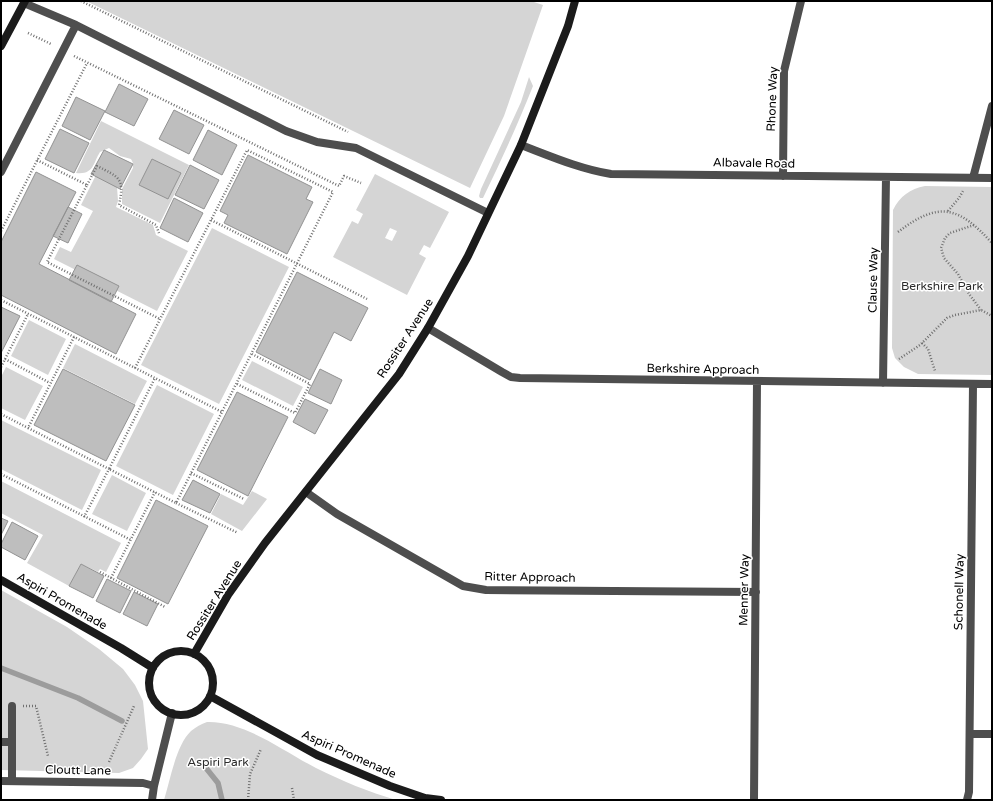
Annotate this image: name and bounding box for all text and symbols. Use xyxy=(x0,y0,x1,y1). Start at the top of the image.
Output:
street label: Rhone Way xyxy=(764,66,780,132)
street label: Albavale Road xyxy=(713,155,795,171)
street label: Clause Way xyxy=(865,246,881,313)
park label: Berkshire Park xyxy=(901,279,984,293)
street label: Rossiter Avenue xyxy=(374,295,436,381)
street label: Berkshire Approach xyxy=(647,361,759,377)
street label: Menner Way xyxy=(736,553,752,626)
street label: Schonell Way xyxy=(951,553,967,630)
street label: Rossiter Avenue xyxy=(184,557,245,643)
street label: Aspiri Promenade xyxy=(14,569,110,633)
street label: Ritter Approach xyxy=(484,569,576,585)
street label: Aspiri Promenade xyxy=(300,727,399,781)
park label: Aspiri Park xyxy=(187,755,249,769)
street label: Cloutt Lane xyxy=(45,762,111,778)

